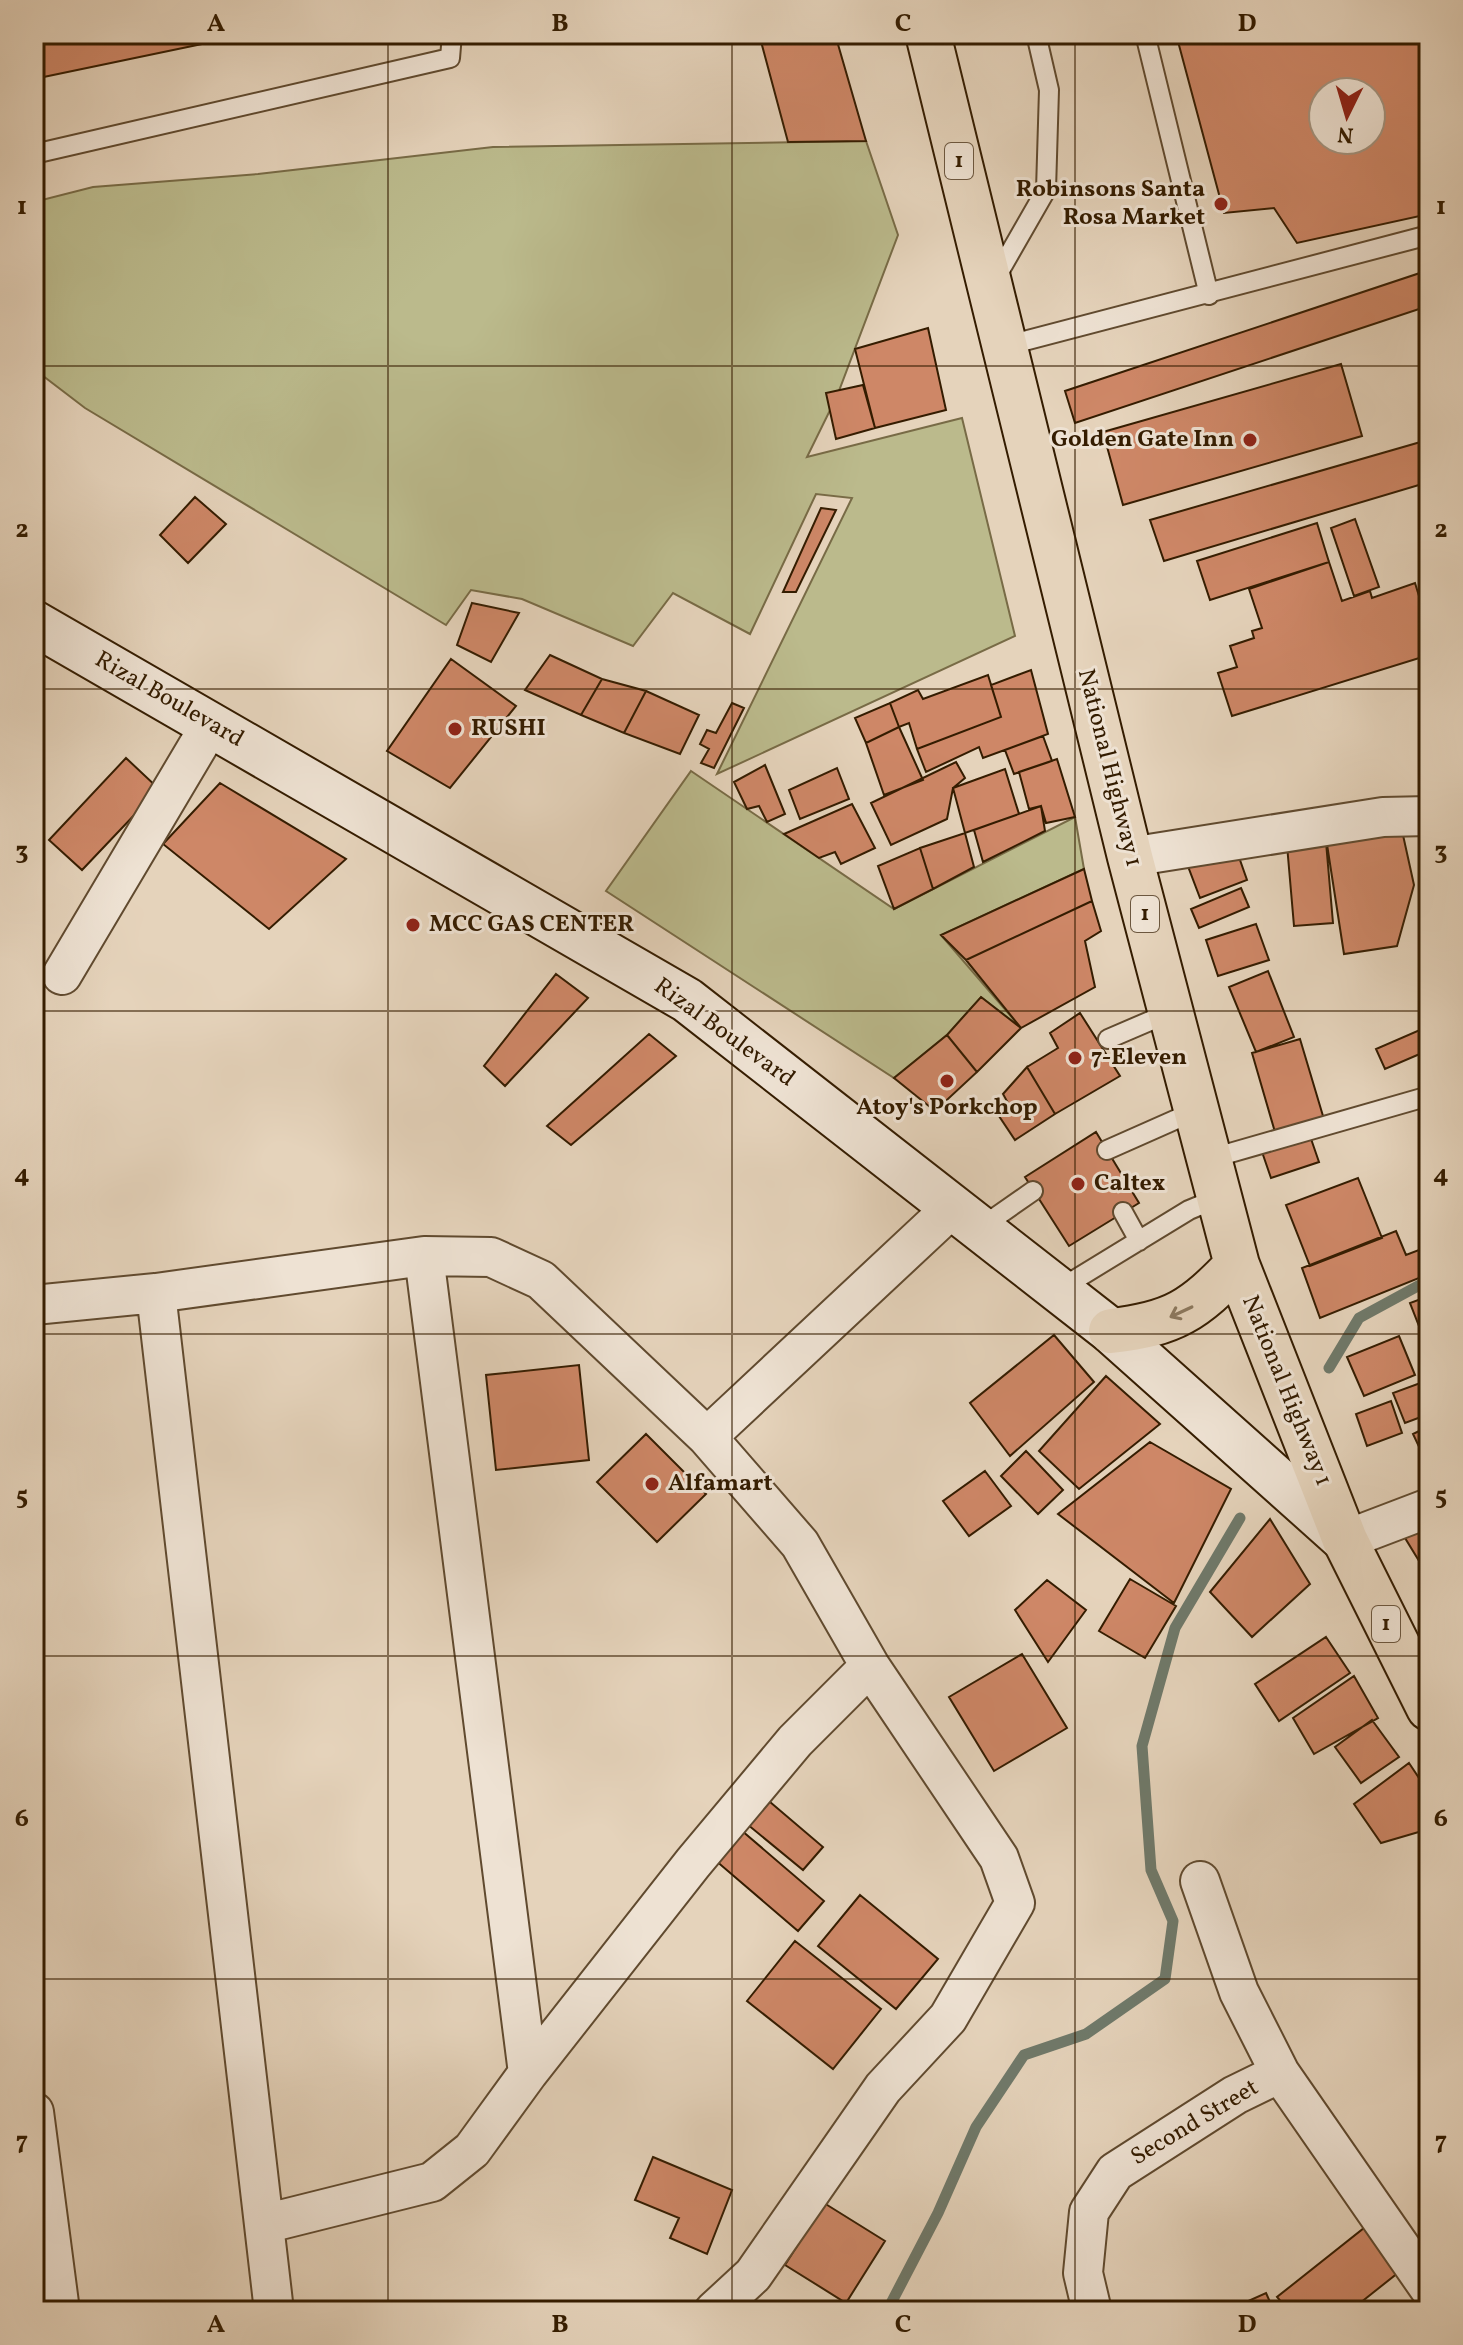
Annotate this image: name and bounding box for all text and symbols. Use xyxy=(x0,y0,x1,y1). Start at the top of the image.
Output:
text: A xyxy=(207,6,226,42)
text: B xyxy=(551,6,569,42)
text: C xyxy=(895,6,911,42)
text: D xyxy=(1237,6,1257,42)
north arrow xyxy=(1307,76,1387,156)
text: N xyxy=(1336,117,1355,150)
road number: 1 xyxy=(945,143,973,179)
place label: Robinsons Santa Rosa Market xyxy=(1016,173,1205,235)
text: 1 xyxy=(17,189,27,225)
text: 1 xyxy=(1436,189,1446,225)
marker: Robinsons Santa Rosa Market xyxy=(1212,195,1230,213)
place label: Golden Gate Inn xyxy=(1051,423,1234,457)
marker: Golden Gate Inn xyxy=(1241,431,1259,449)
text: 2 xyxy=(15,512,29,548)
text: 2 xyxy=(1434,512,1448,548)
street label: Rizal Boulevard xyxy=(88,643,250,757)
street label: National Highway 1 xyxy=(1068,665,1150,871)
place label: RUSHI xyxy=(471,712,546,746)
marker: RUSHI xyxy=(446,720,464,738)
text: 3 xyxy=(15,834,29,870)
text: 3 xyxy=(1434,834,1448,870)
road number: 1 xyxy=(1131,896,1159,932)
place label: MCC GAS CENTER xyxy=(429,908,634,942)
marker: MCC GAS CENTER xyxy=(404,916,422,934)
street label: Rizal Boulevard xyxy=(646,970,802,1096)
place label: 7-Eleven xyxy=(1091,1041,1187,1075)
marker: 7-Eleven xyxy=(1066,1049,1084,1067)
marker: Atoy's Porkchop xyxy=(938,1072,956,1090)
place label: Atoy's Porkchop xyxy=(856,1091,1038,1125)
text: 4 xyxy=(14,1157,30,1193)
text: 4 xyxy=(1433,1157,1449,1193)
place label: Caltex xyxy=(1094,1167,1165,1201)
marker: Caltex xyxy=(1069,1175,1087,1193)
street label: National Highway 1 xyxy=(1232,1290,1340,1492)
one-way arrow xyxy=(1170,1305,1194,1320)
place label: Alfamart xyxy=(668,1467,773,1501)
marker: Alfamart xyxy=(643,1475,661,1493)
text: 5 xyxy=(16,1479,28,1515)
text: 5 xyxy=(1435,1479,1447,1515)
road number: 1 xyxy=(1372,1606,1400,1642)
text: 6 xyxy=(15,1801,29,1837)
text: 6 xyxy=(1434,1801,1448,1837)
street label: Second Street xyxy=(1125,2071,1265,2175)
text: 7 xyxy=(16,2124,28,2160)
text: 7 xyxy=(1435,2124,1447,2160)
text: A xyxy=(207,2307,226,2343)
text: B xyxy=(551,2307,569,2343)
text: C xyxy=(895,2307,911,2343)
text: D xyxy=(1237,2307,1257,2343)

